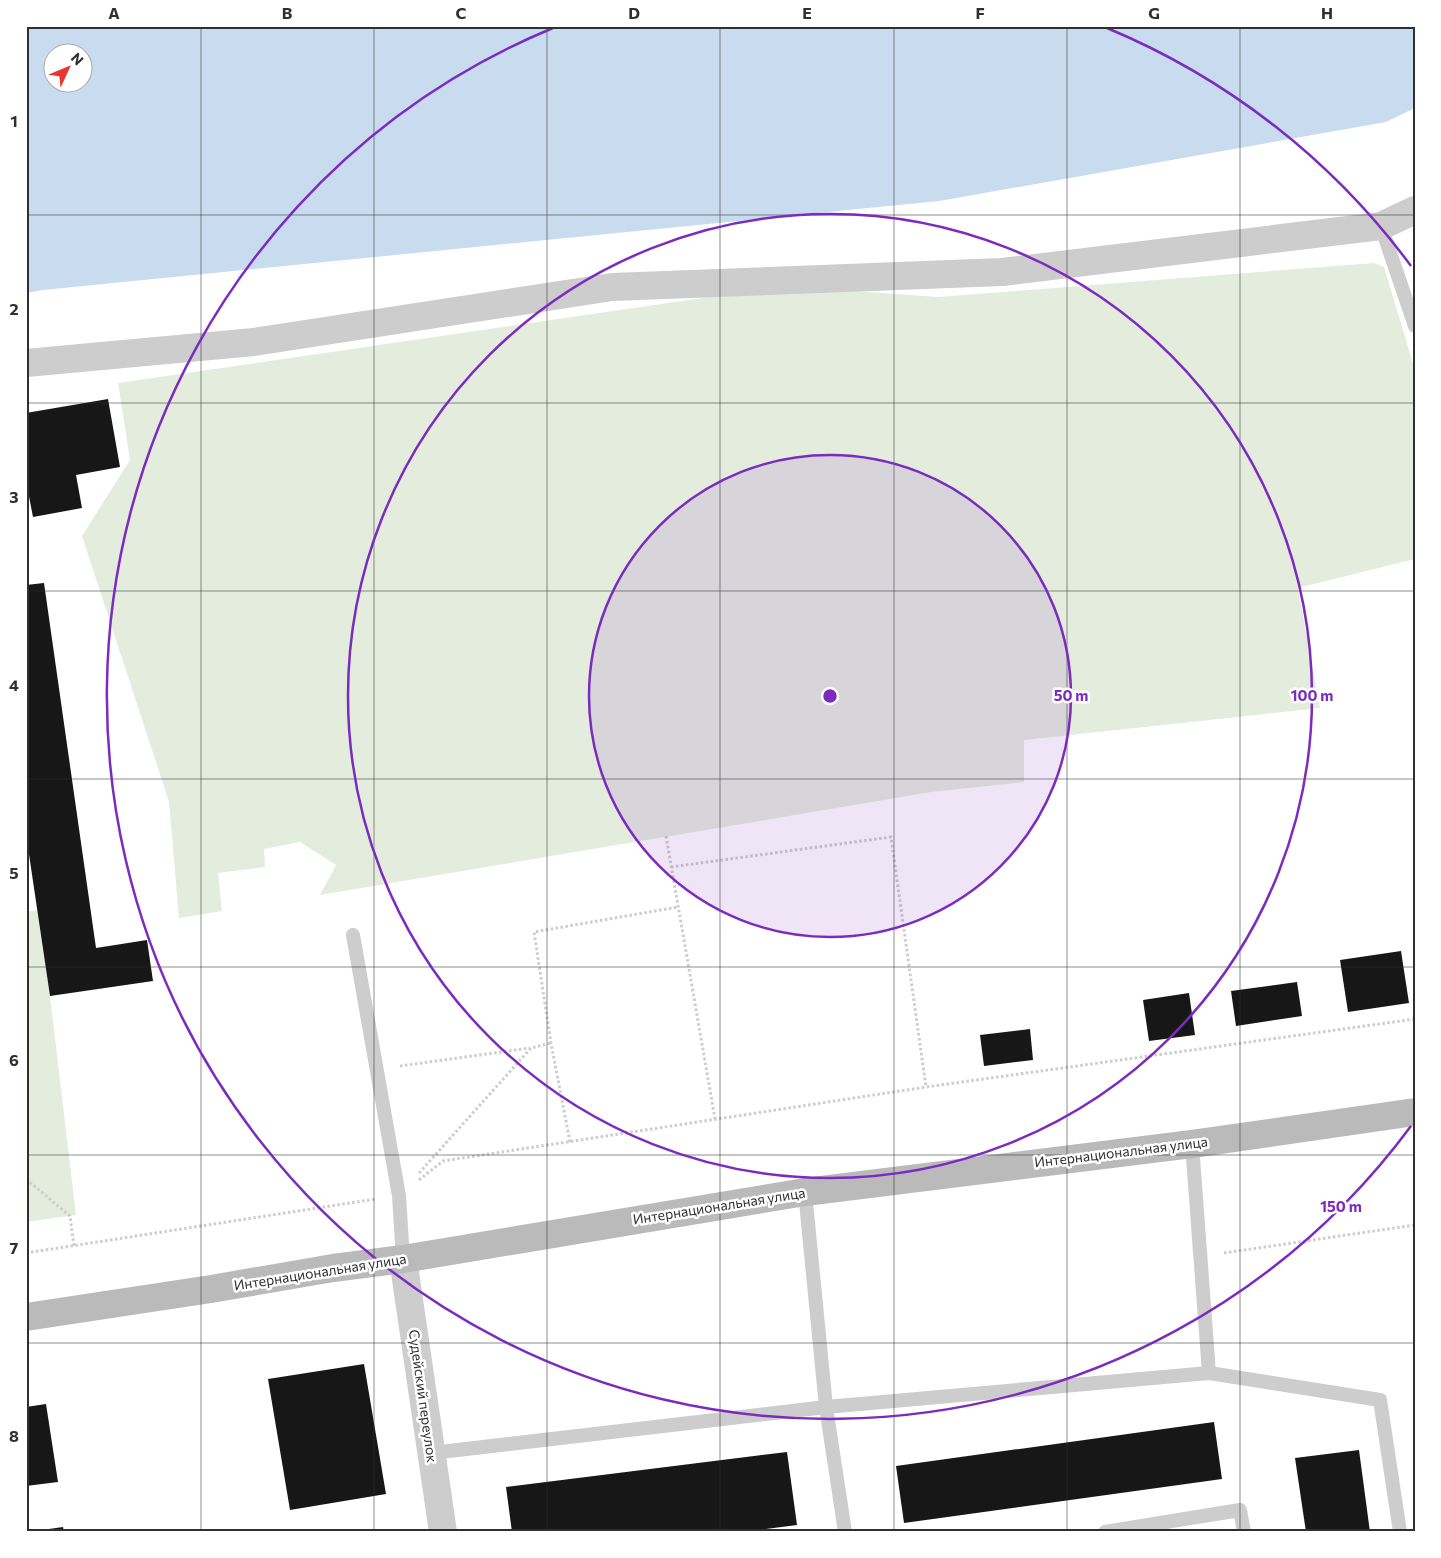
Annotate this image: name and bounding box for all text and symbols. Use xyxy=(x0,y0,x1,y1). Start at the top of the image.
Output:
text: A xyxy=(108,3,120,22)
text: B xyxy=(282,3,293,22)
text: C xyxy=(456,3,467,22)
text: D xyxy=(628,3,640,22)
text: E xyxy=(802,3,812,22)
text: F xyxy=(975,3,985,22)
text: G xyxy=(1148,3,1160,22)
text: H xyxy=(1321,3,1333,22)
north arrow xyxy=(42,42,92,92)
text: N xyxy=(68,49,87,68)
text: 1 xyxy=(10,111,18,130)
text: 2 xyxy=(9,299,19,318)
text: 3 xyxy=(9,487,19,506)
text: 4 xyxy=(9,675,19,694)
text: 50 m xyxy=(1054,686,1088,704)
text: 100 m xyxy=(1291,686,1333,704)
centre of rings xyxy=(821,687,839,705)
text: 5 xyxy=(9,863,19,882)
text: 6 xyxy=(9,1050,19,1069)
street label: Интернациональная улица xyxy=(1033,1132,1209,1171)
street label: Интернациональная улица xyxy=(631,1183,806,1228)
text: 150 m xyxy=(1320,1197,1362,1215)
text: 7 xyxy=(10,1238,19,1257)
street label: Интернациональная улица xyxy=(232,1249,407,1294)
street label: Судейский переулок xyxy=(406,1328,441,1464)
text: 8 xyxy=(9,1426,19,1445)

